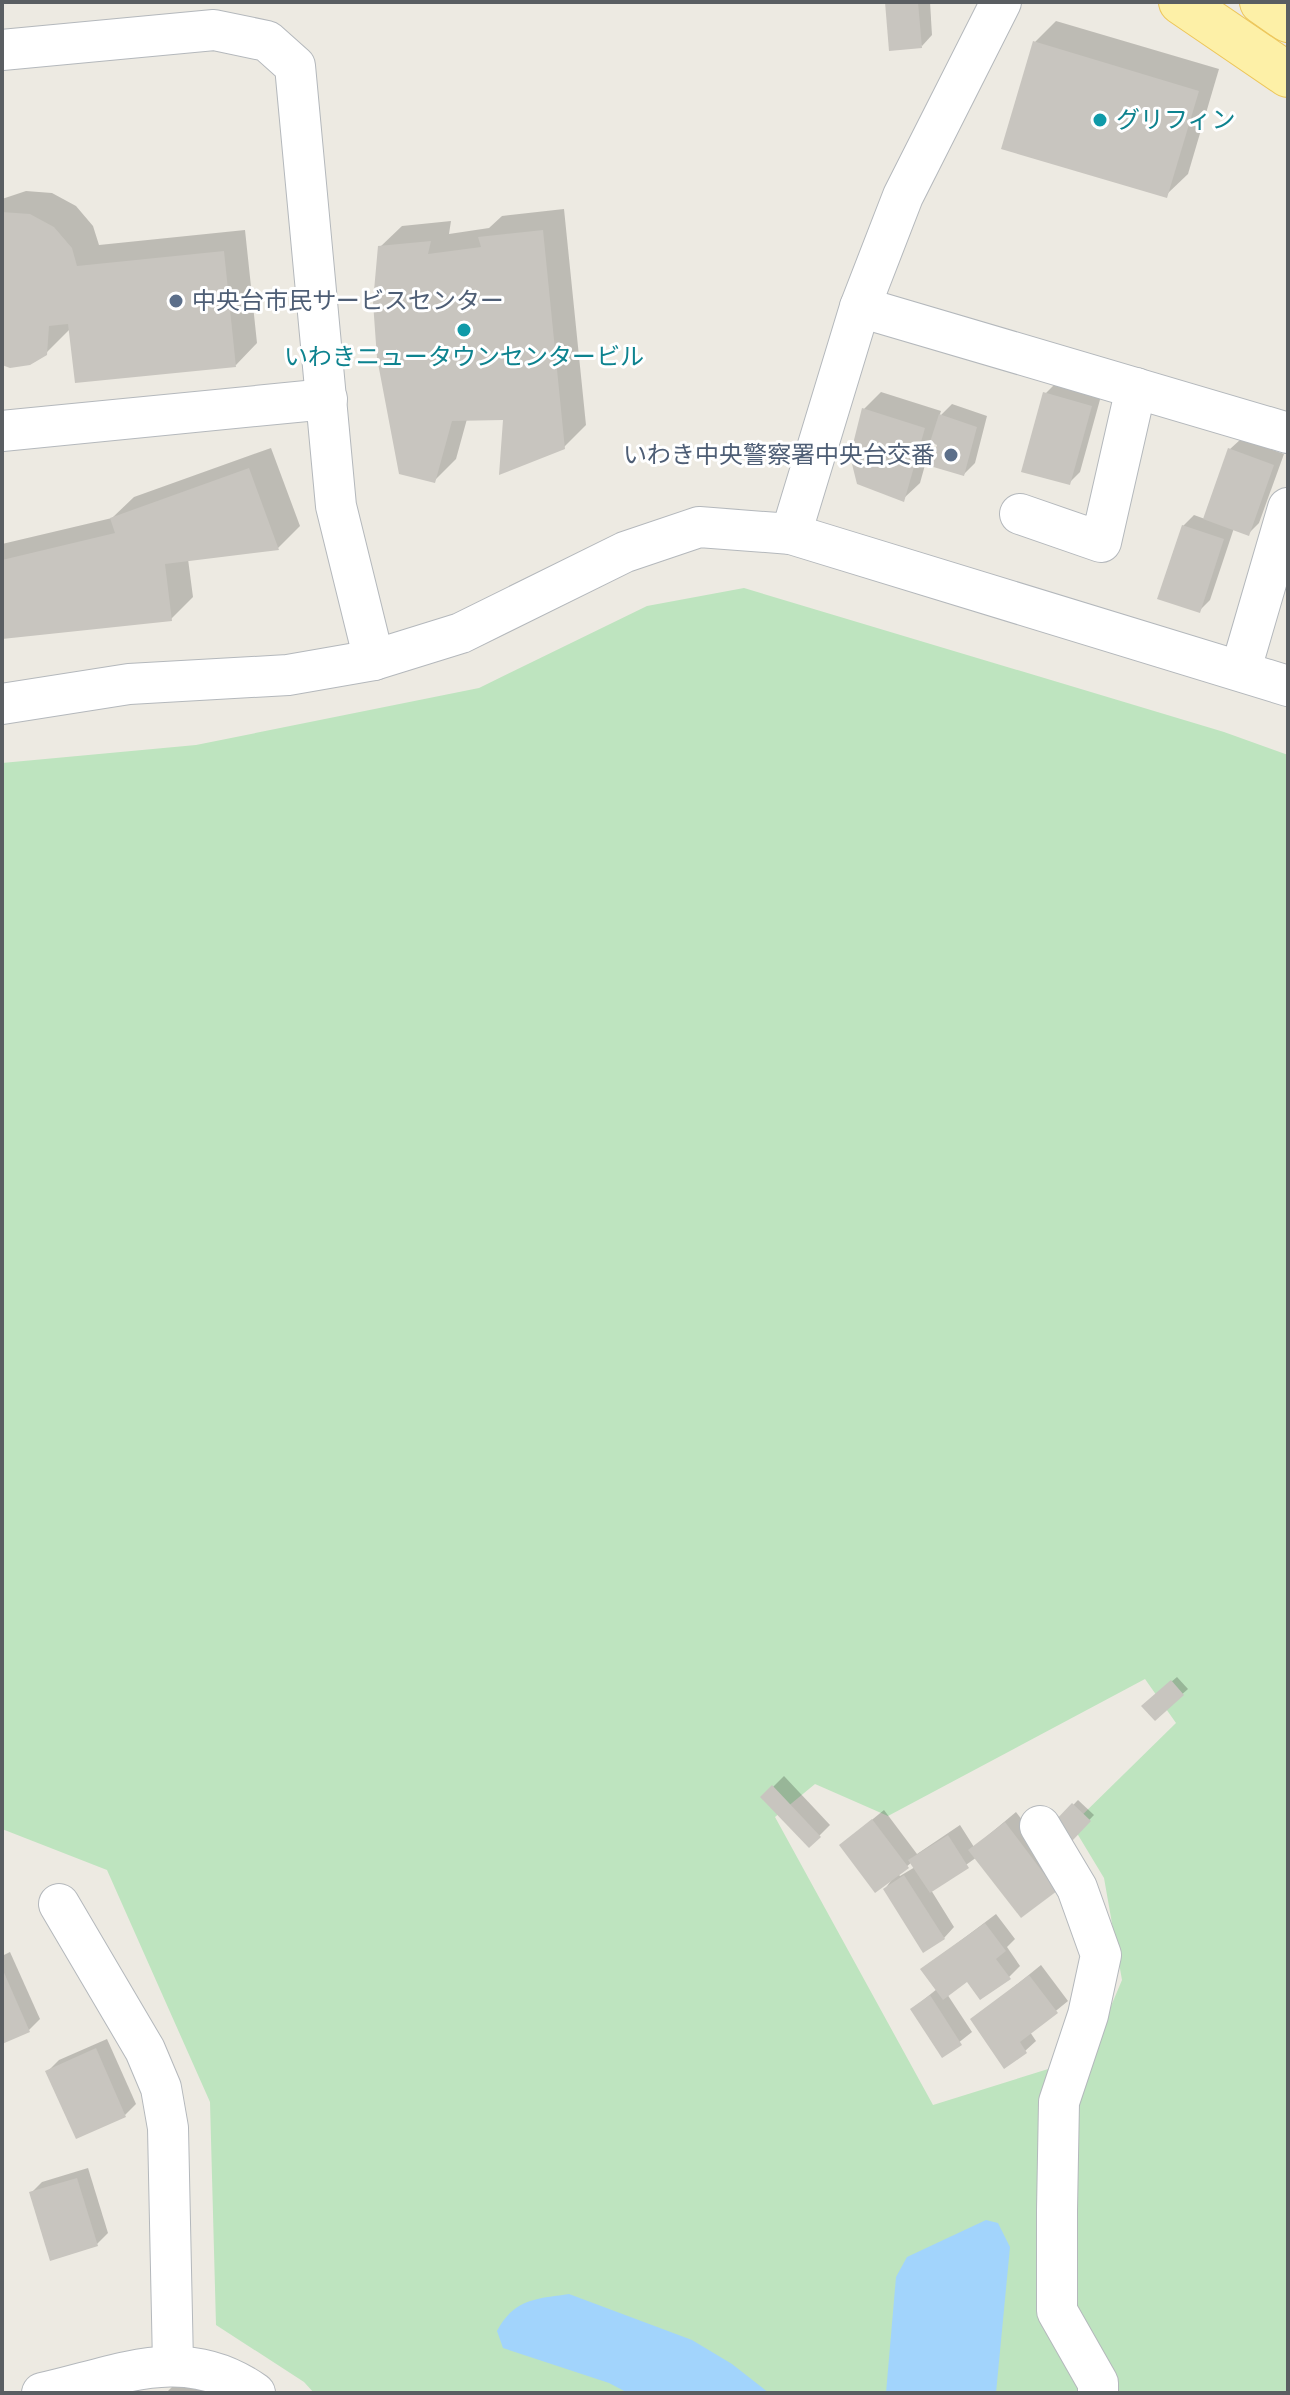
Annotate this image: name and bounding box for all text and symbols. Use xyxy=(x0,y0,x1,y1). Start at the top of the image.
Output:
place label: グリフィン xyxy=(1116,105,1236,134)
marker: グリフィン xyxy=(1091,111,1109,129)
place label: 中央台市民サービスセンター xyxy=(192,286,504,315)
marker: 中央台市民サービスセンター xyxy=(167,292,185,310)
marker: いわきニュータウンセンタービル xyxy=(455,321,473,339)
place label: いわきニュータウンセンタービル xyxy=(284,342,644,371)
place label: いわき中央警察署中央台交番 xyxy=(623,440,935,469)
marker: いわき中央警察署中央台交番 xyxy=(942,446,960,464)

